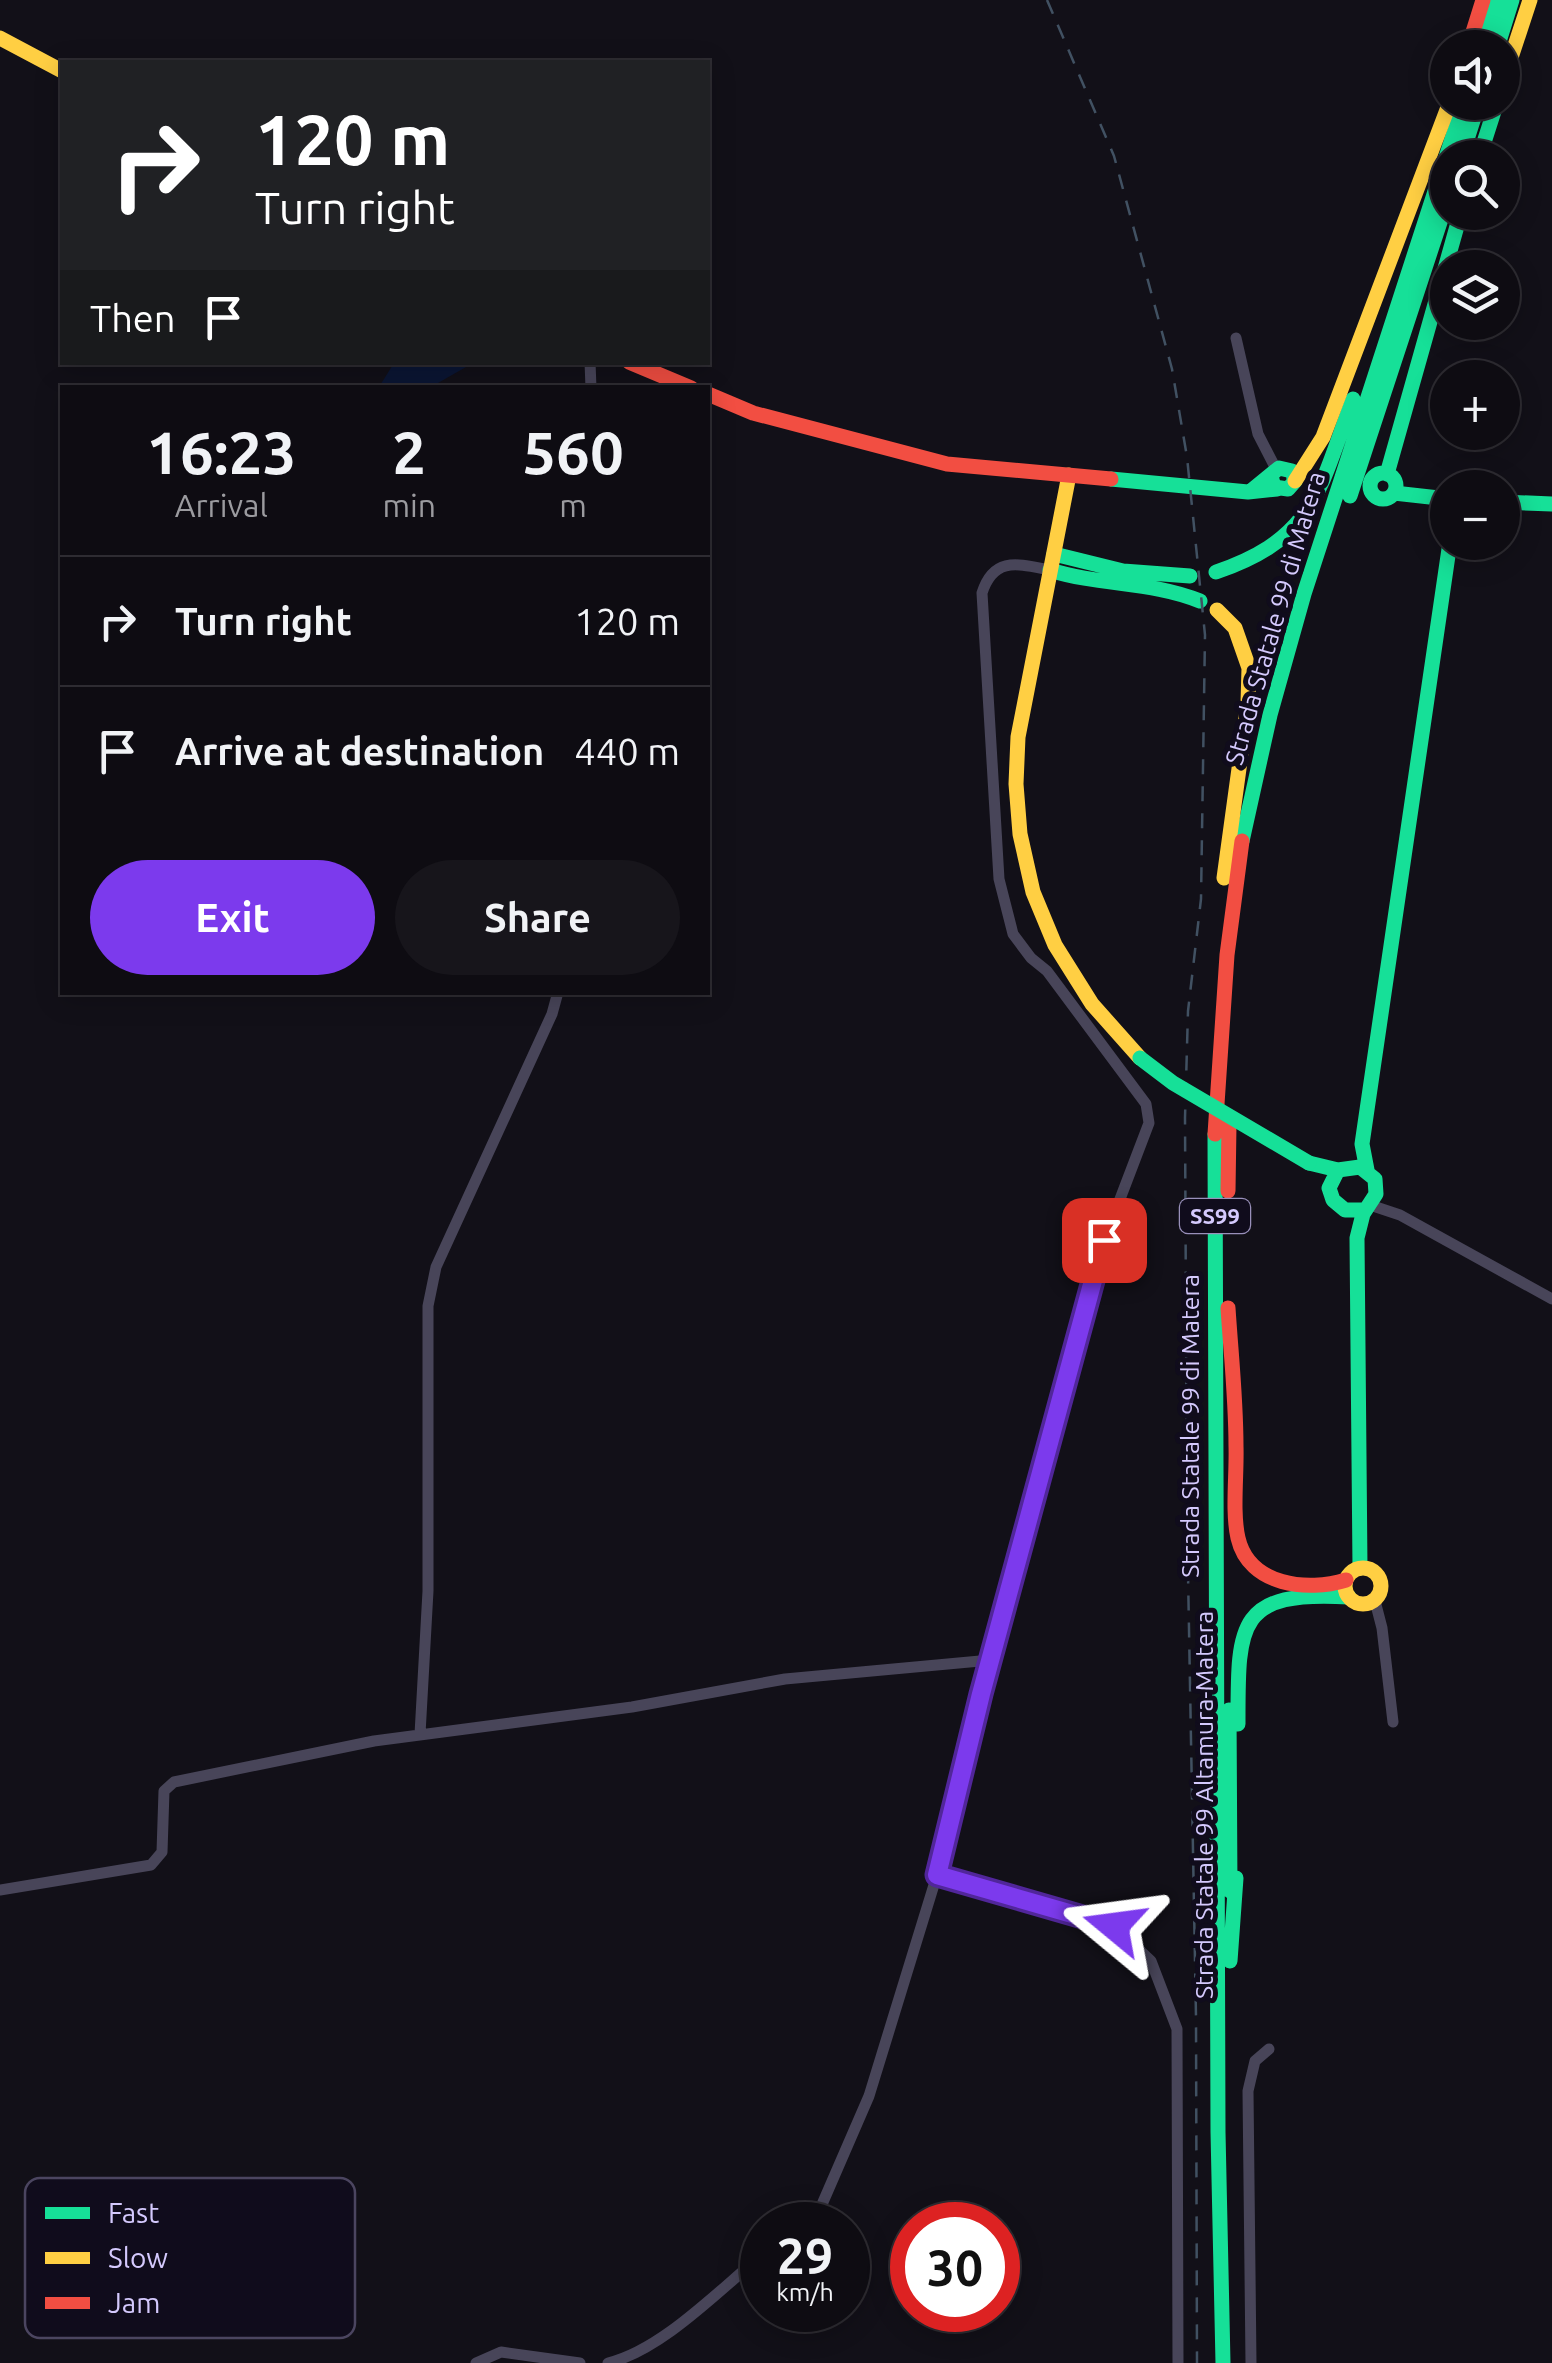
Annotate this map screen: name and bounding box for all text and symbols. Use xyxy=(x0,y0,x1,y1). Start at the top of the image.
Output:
map controls xyxy=(1430,30,1520,560)
button: sound xyxy=(1430,30,1520,120)
icon: right xyxy=(90,100,220,230)
text: 120 m xyxy=(255,100,450,178)
button: search xyxy=(1430,140,1520,230)
text: Turn right xyxy=(255,182,455,233)
button: layers xyxy=(1430,250,1520,340)
icon: arrive xyxy=(196,290,251,345)
text: Then xyxy=(90,297,176,339)
button: + xyxy=(1430,360,1520,450)
text: 16:23 xyxy=(146,418,296,485)
text: 2 xyxy=(392,418,426,485)
text: 560 xyxy=(522,418,624,485)
street label: Strada Statale 99 di Matera xyxy=(1220,468,1330,768)
button: − xyxy=(1430,470,1520,560)
text: Arrival xyxy=(175,487,268,523)
text: min xyxy=(382,487,436,523)
text: m xyxy=(559,487,587,523)
icon: right xyxy=(90,594,145,649)
text: Turn right xyxy=(175,600,352,642)
text: 120 m xyxy=(574,600,680,642)
icon: arrive xyxy=(90,724,145,779)
text: Arrive at destination xyxy=(175,730,544,772)
text: 440 m xyxy=(574,730,680,772)
button: Exit xyxy=(90,860,375,975)
button: Share xyxy=(395,860,680,975)
pin xyxy=(1062,1198,1147,1283)
road number: SS99 xyxy=(1180,1199,1250,1233)
icon: arrive xyxy=(1077,1213,1132,1268)
street label: Strada Statale 99 di Matera xyxy=(1176,1274,1204,1578)
street label: Strada Statale 99 Altamura-Matera xyxy=(1190,1611,1218,1999)
position arrow xyxy=(1062,1874,1166,1978)
legend xyxy=(25,2178,355,2338)
text: Fast xyxy=(108,2197,159,2228)
speed limit sign: 30 xyxy=(890,2202,1020,2332)
text: 29 xyxy=(777,2227,833,2283)
text: Slow xyxy=(108,2242,168,2273)
text: km/h xyxy=(776,2278,834,2306)
text: Jam xyxy=(108,2287,160,2318)

